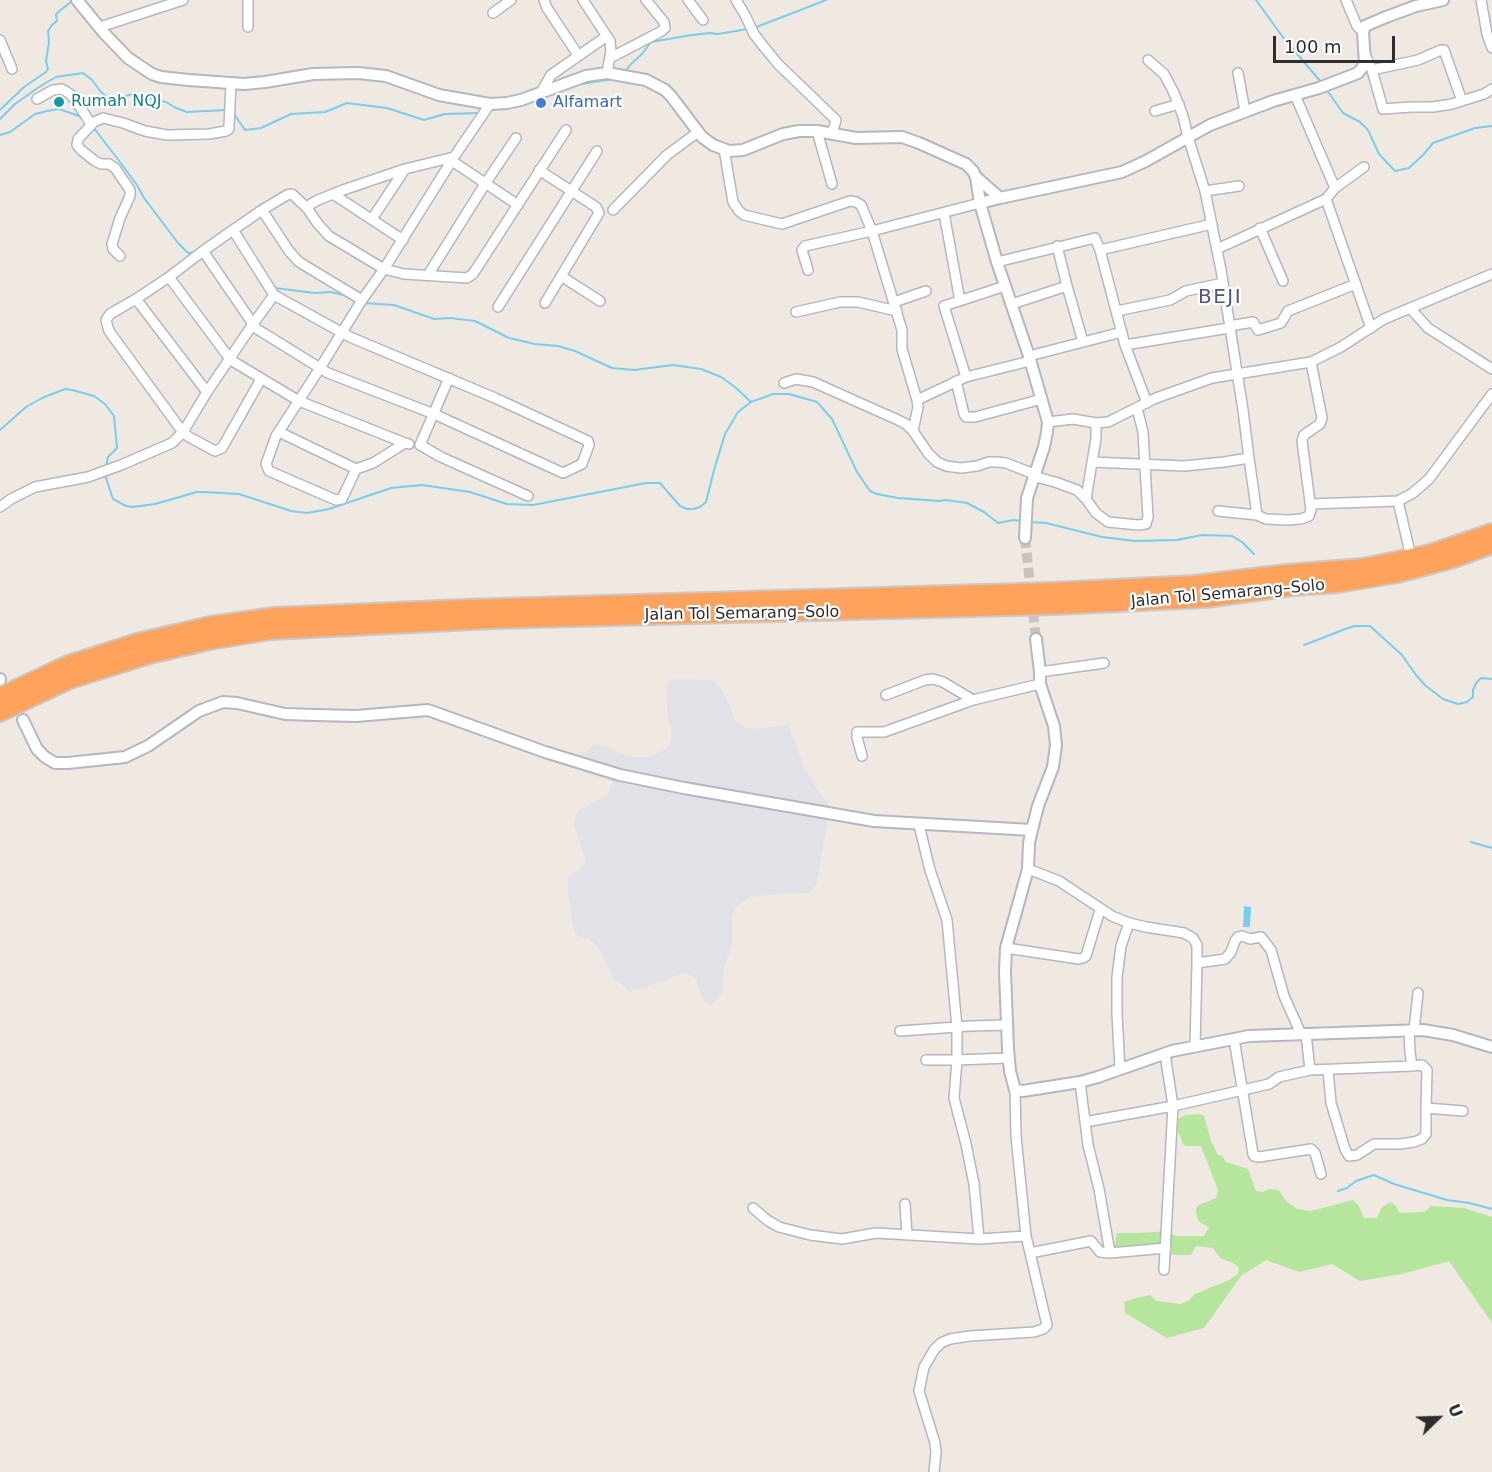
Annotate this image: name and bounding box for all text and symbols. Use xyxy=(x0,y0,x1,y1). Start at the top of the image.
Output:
scale bar xyxy=(1276,24,1398,62)
text: 100 m xyxy=(1284,36,1342,57)
place label: Rumah NQJ xyxy=(71,92,161,112)
place label: Alfamart xyxy=(553,93,622,113)
marker: Rumah NQJ xyxy=(52,95,66,109)
marker: Alfamart xyxy=(534,96,548,110)
district label: BEJI xyxy=(1198,286,1242,310)
street label: Jalan Tol Semarang–Solo xyxy=(1130,576,1326,612)
street label: Jalan Tol Semarang–Solo xyxy=(645,603,839,625)
north arrow xyxy=(1408,1388,1468,1448)
text: U xyxy=(1444,1401,1466,1420)

